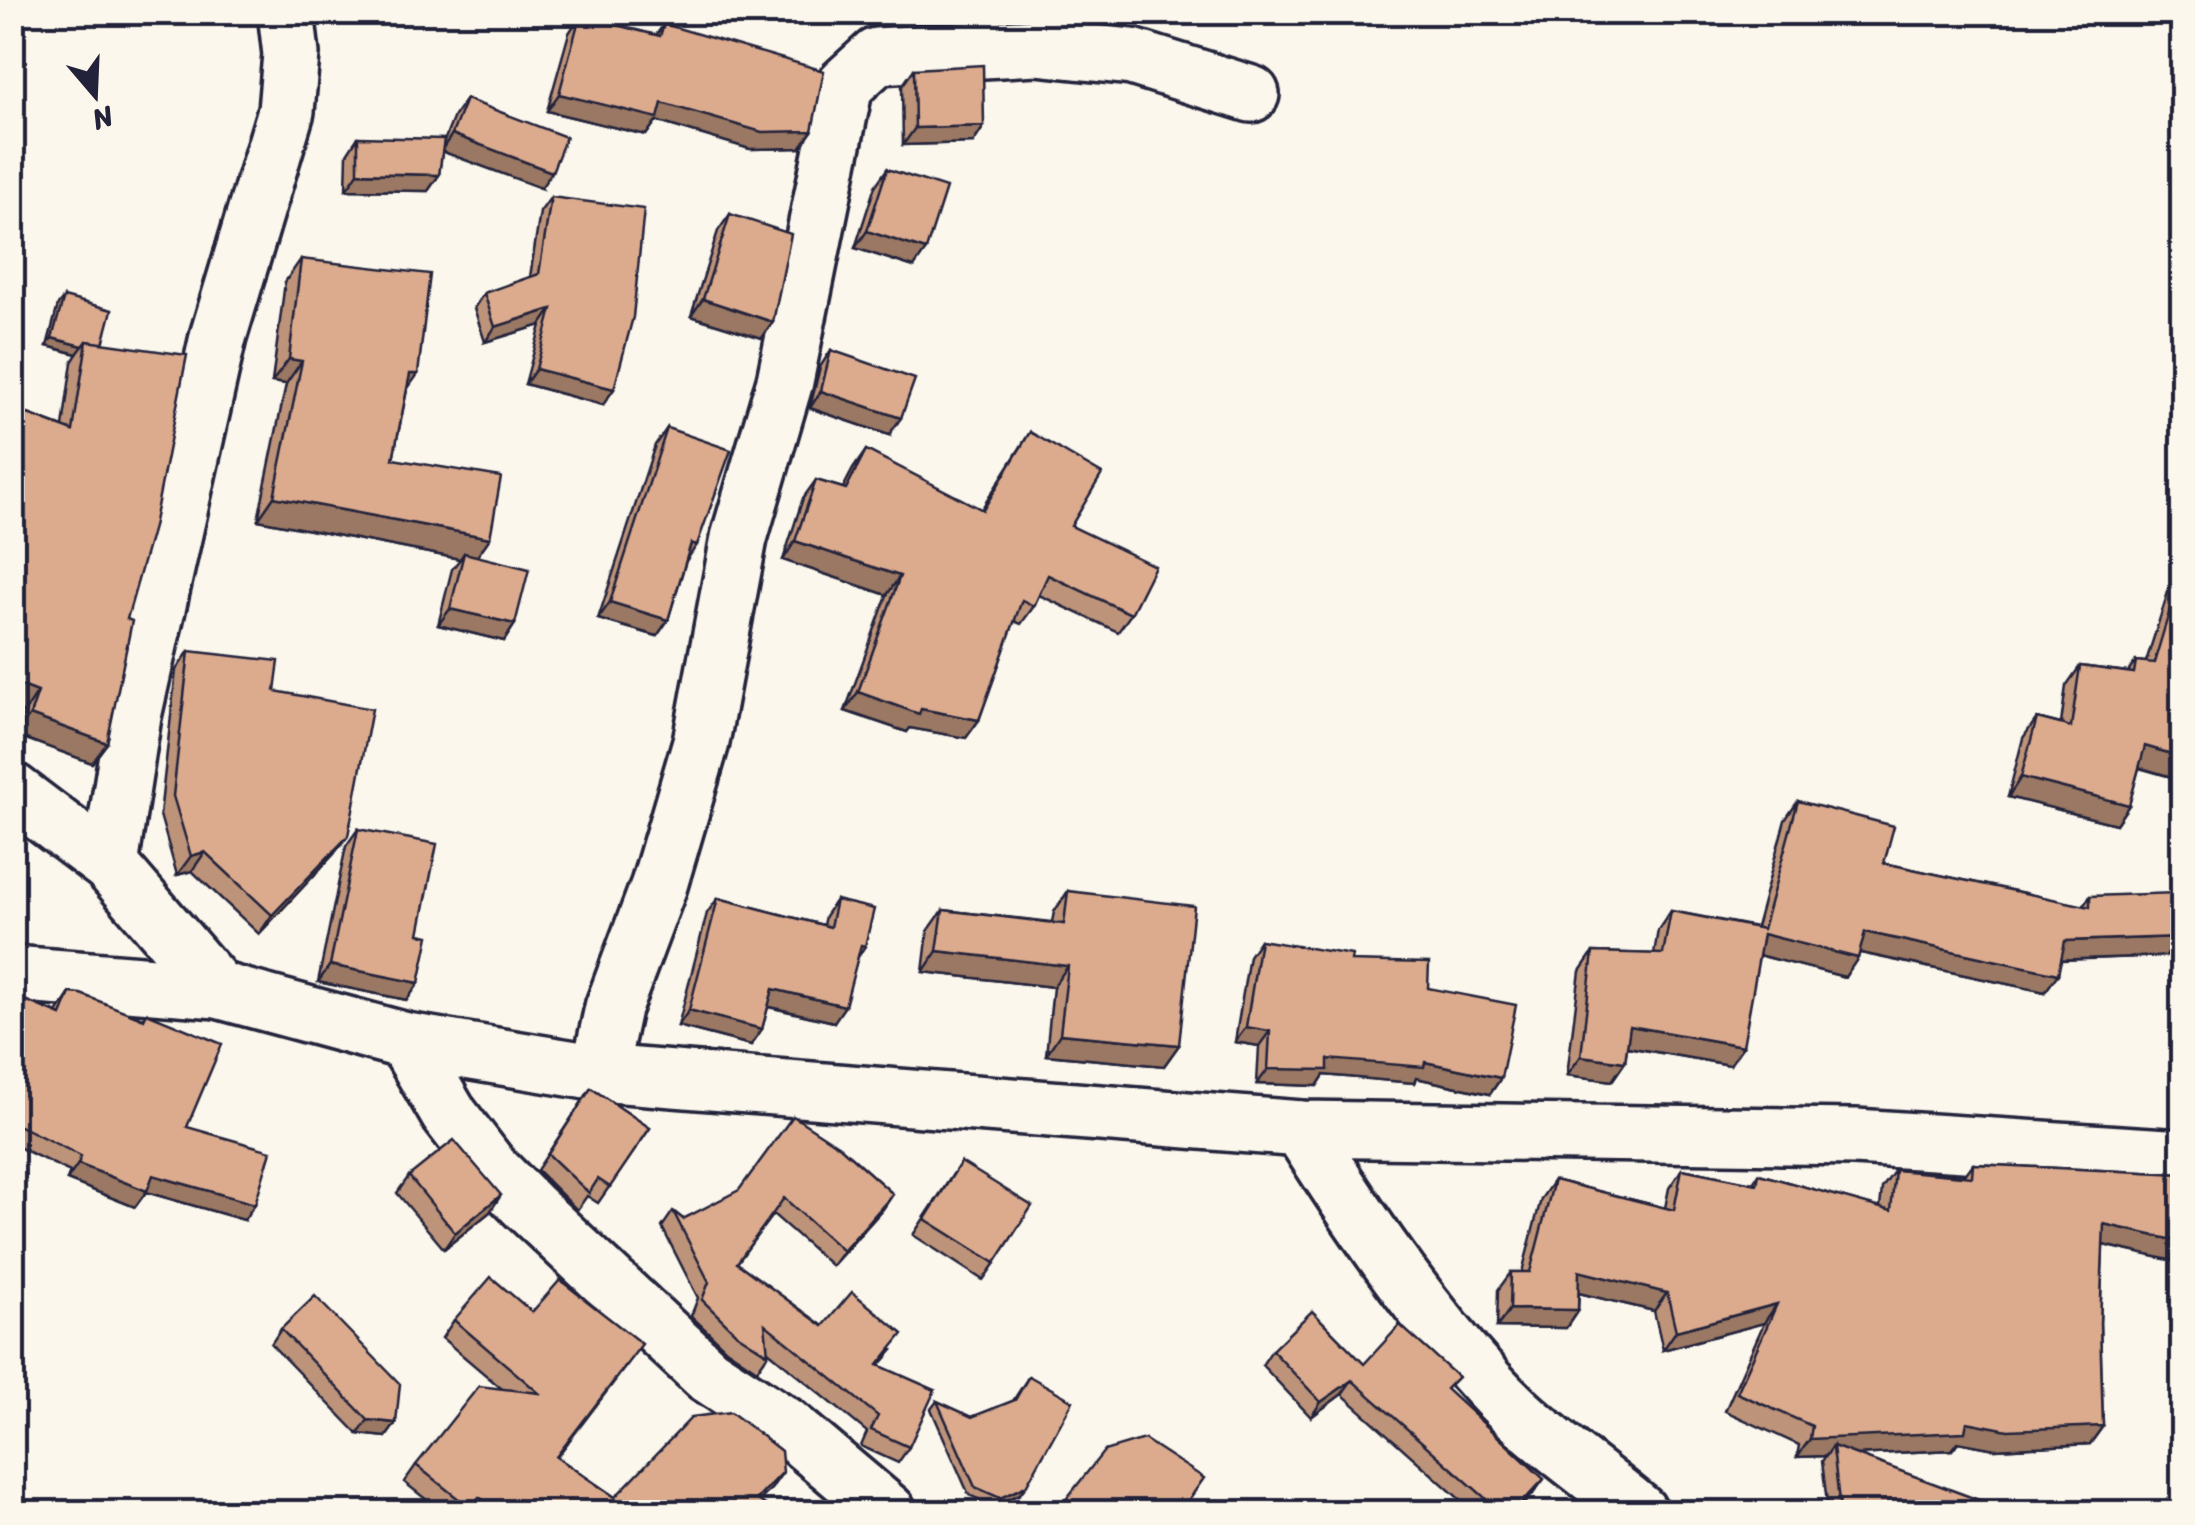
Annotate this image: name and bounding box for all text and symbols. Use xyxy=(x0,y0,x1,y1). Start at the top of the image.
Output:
north arrow xyxy=(45,45,145,145)
text: N xyxy=(85,92,121,145)

